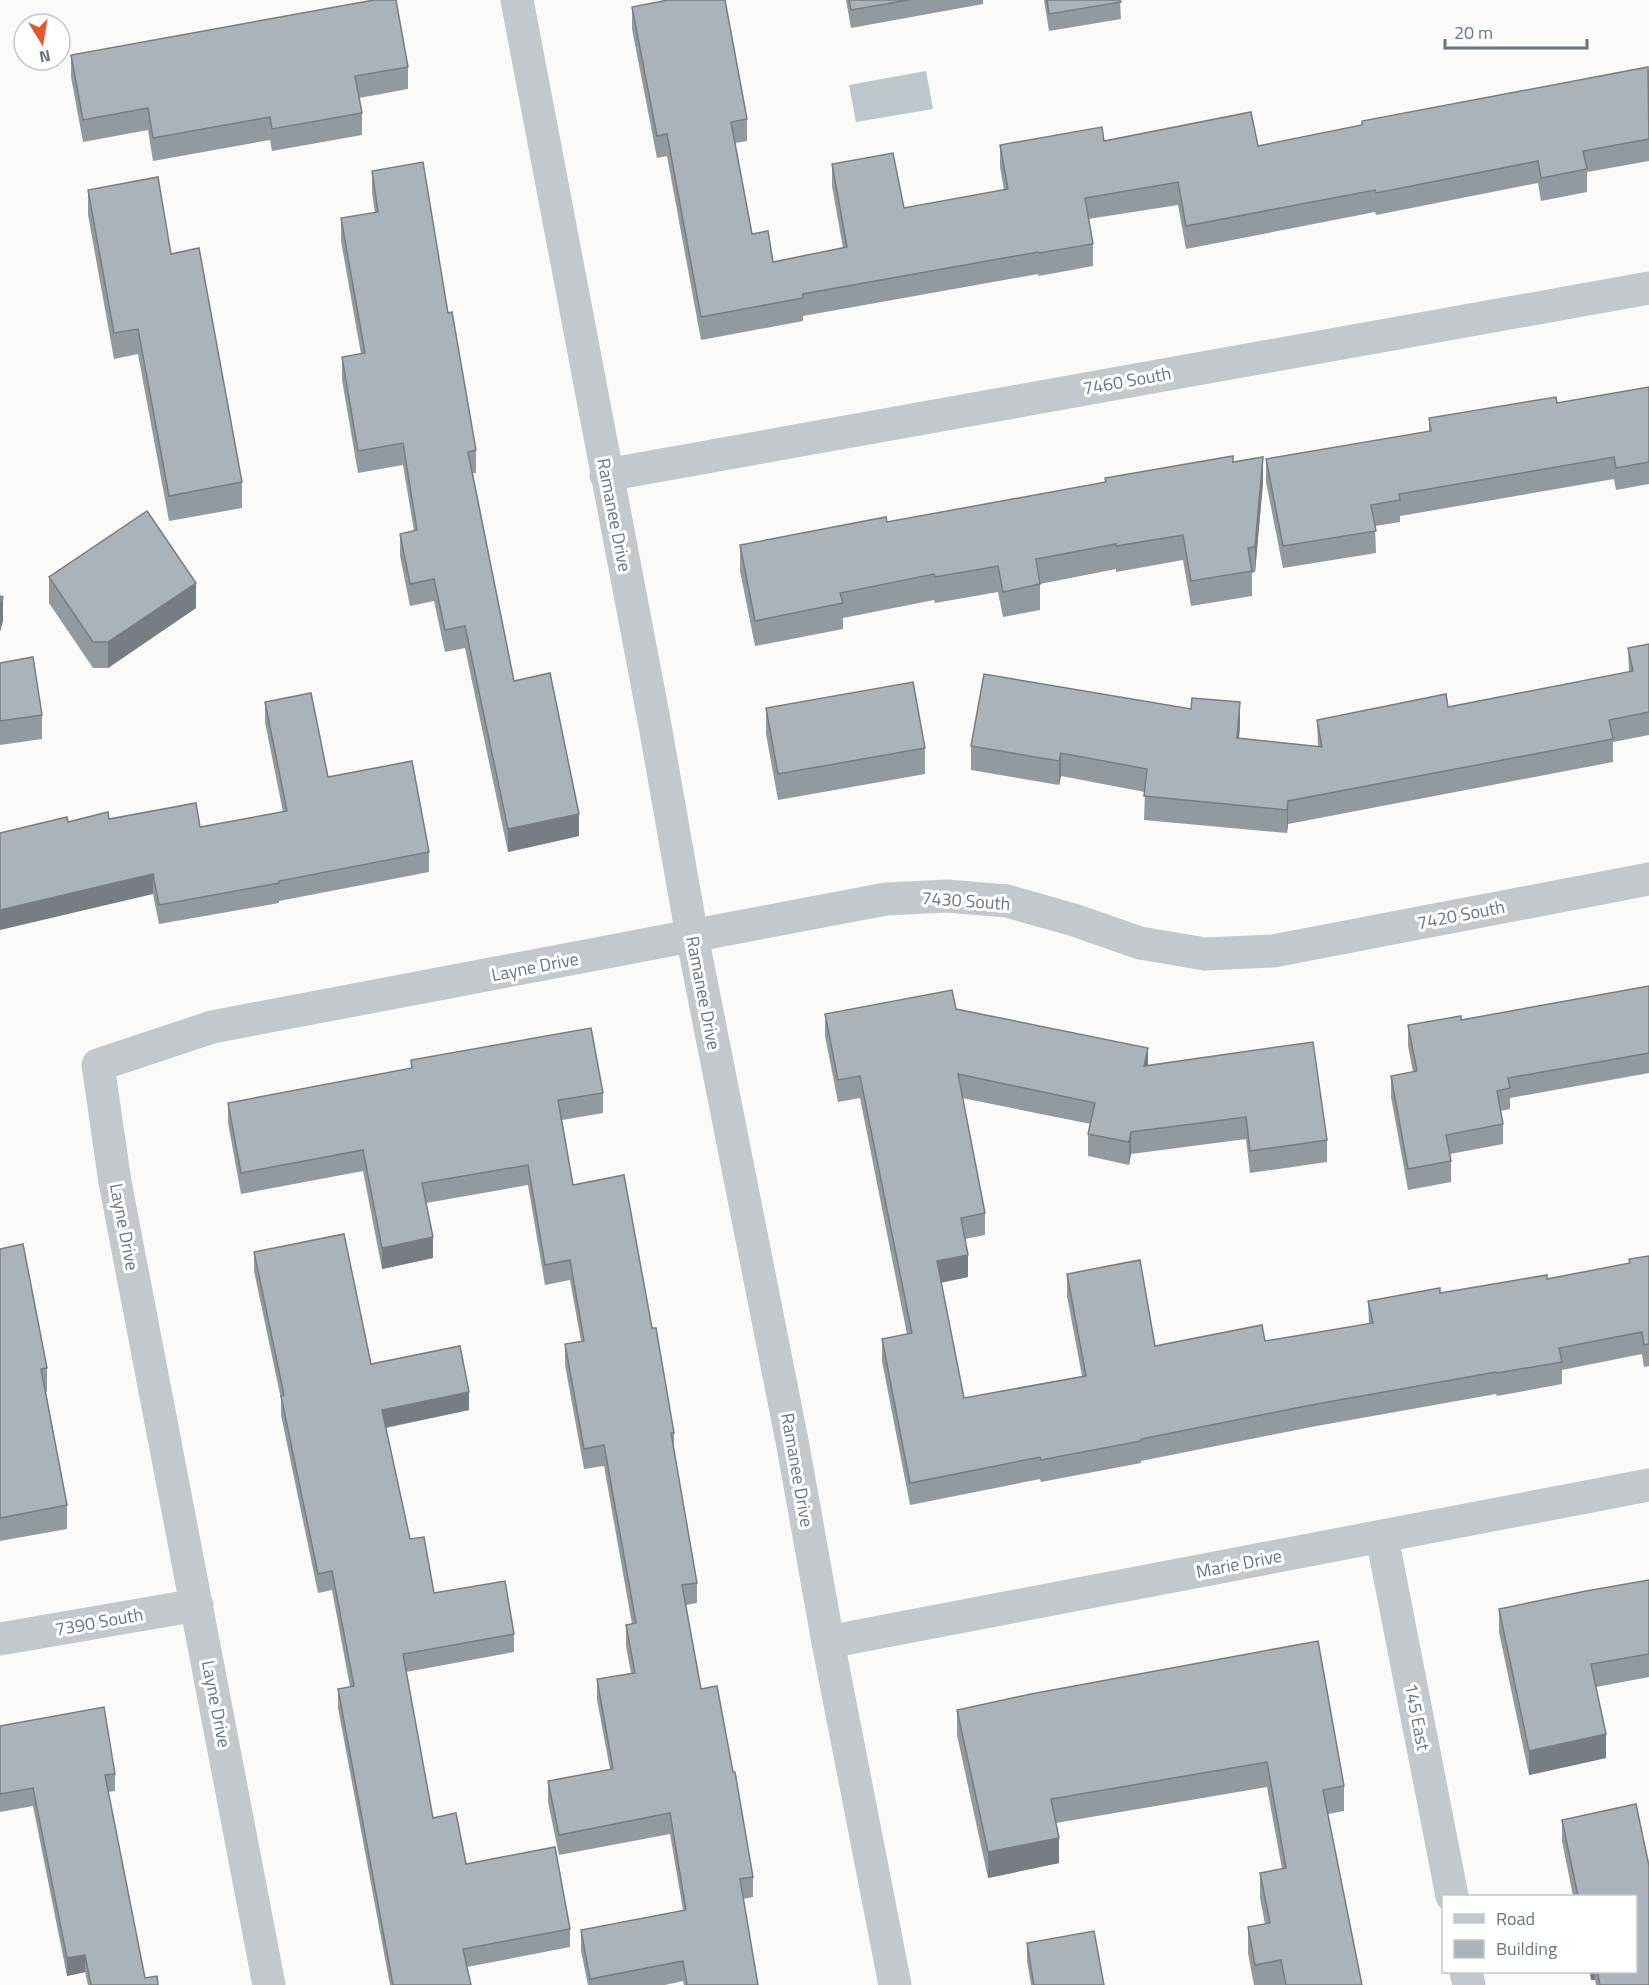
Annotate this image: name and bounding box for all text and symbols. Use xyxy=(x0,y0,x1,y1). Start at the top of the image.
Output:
north arrow xyxy=(12,12,72,72)
scale bar xyxy=(1445,12,1588,50)
text: 20 m xyxy=(1454,19,1493,46)
text: N xyxy=(37,44,53,70)
street label: 7460 South xyxy=(1081,359,1173,402)
street label: Ramanee Drive xyxy=(590,456,639,574)
street label: 7430 South xyxy=(921,884,1011,917)
street label: 7420 South xyxy=(1415,893,1507,936)
street label: Ramanee Drive xyxy=(679,934,728,1052)
street label: Layne Drive xyxy=(489,945,581,988)
street label: Layne Drive xyxy=(103,1181,146,1273)
street label: Ramanee Drive xyxy=(774,1411,821,1529)
street label: Marie Drive xyxy=(1194,1542,1284,1585)
street label: 7390 South xyxy=(53,1600,145,1643)
street label: Layne Drive xyxy=(195,1658,238,1750)
street label: 145 East xyxy=(1398,1681,1437,1753)
legend xyxy=(1442,1895,1637,1973)
text: Road xyxy=(1496,1905,1535,1932)
text: Building xyxy=(1496,1935,1557,1962)

